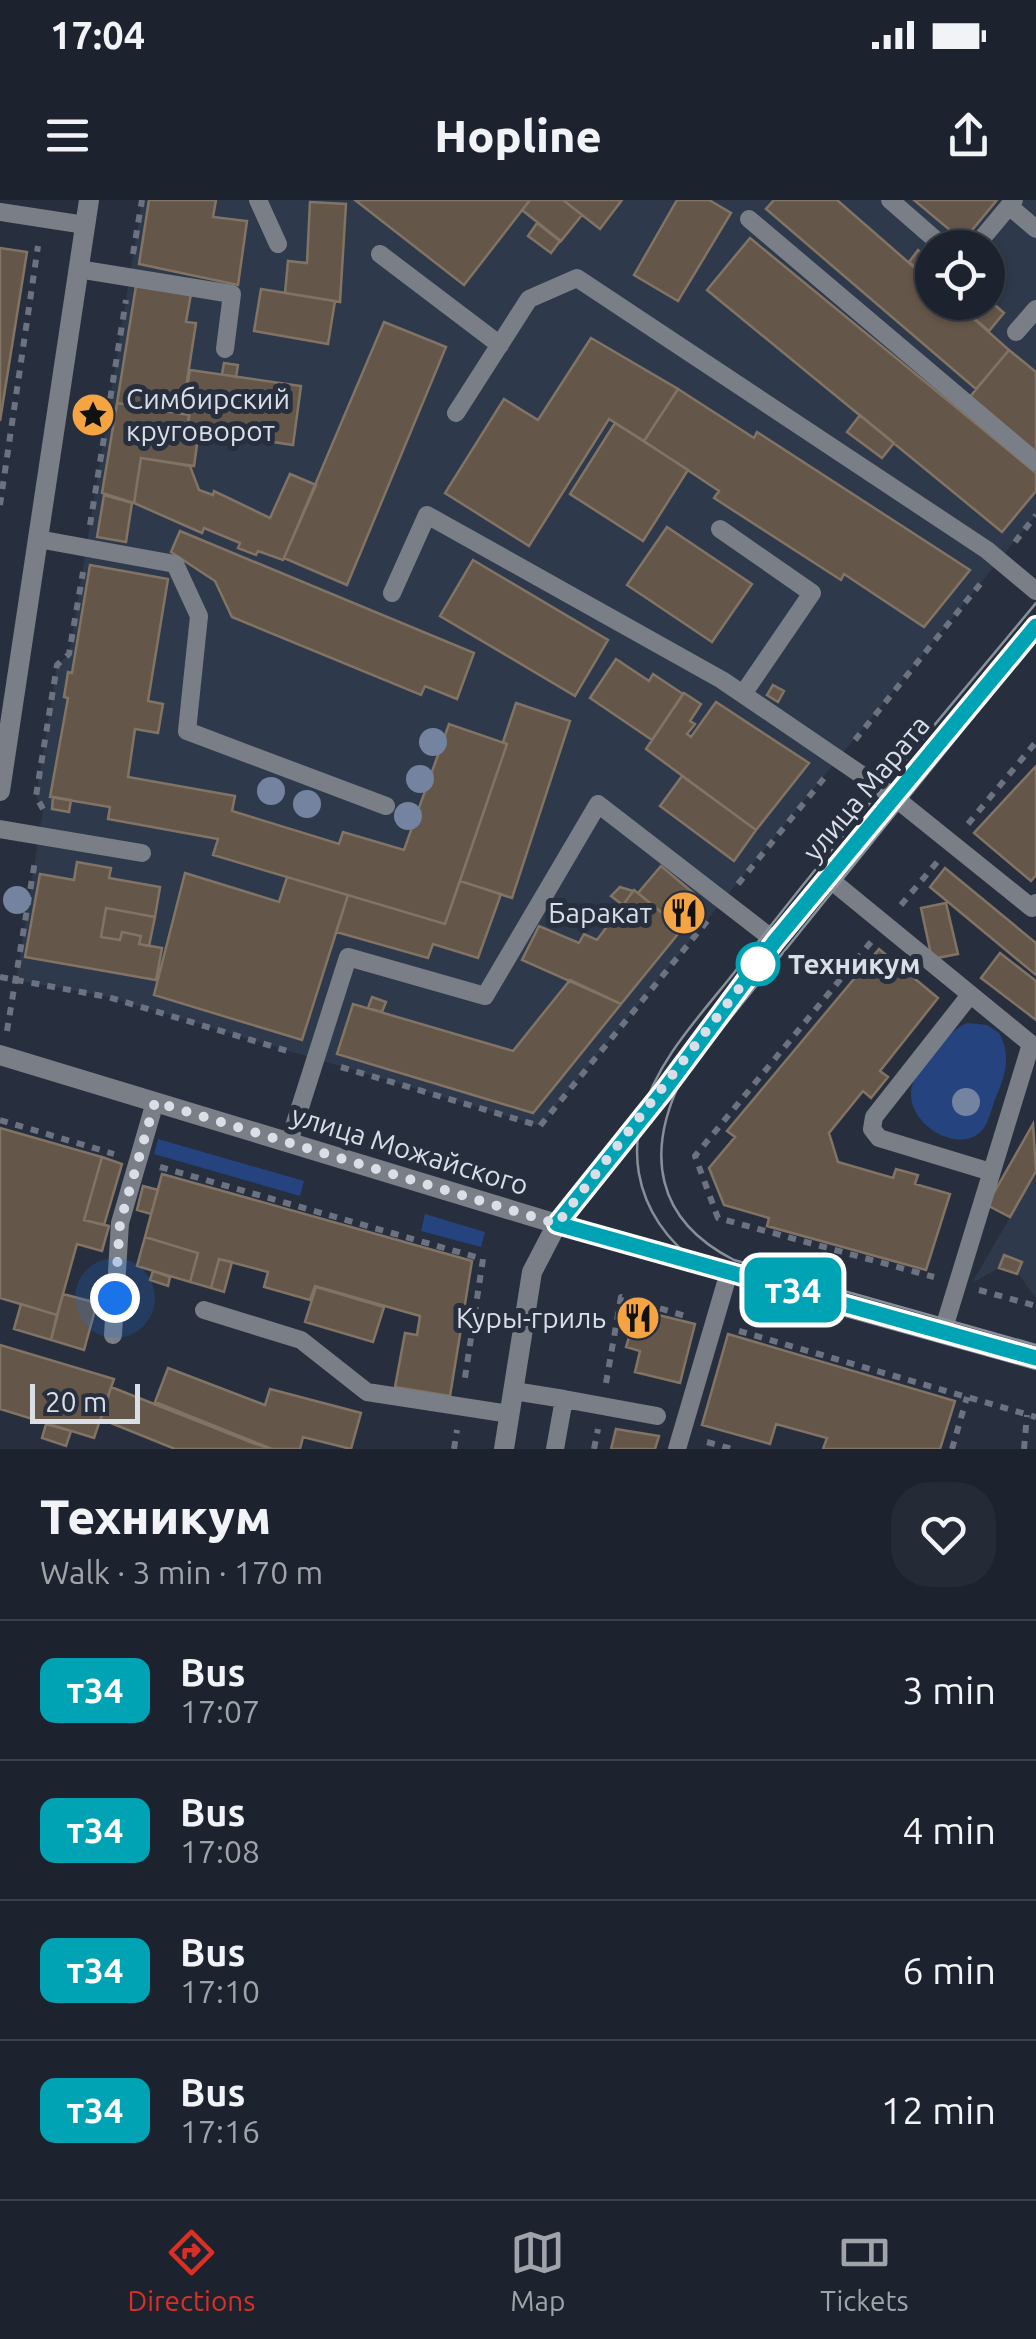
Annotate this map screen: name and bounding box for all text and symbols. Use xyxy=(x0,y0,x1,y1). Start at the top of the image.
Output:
text: 17:04 xyxy=(50,14,145,56)
icon: menu xyxy=(40,108,95,163)
icon: share xyxy=(941,108,996,163)
text: Hopline xyxy=(434,110,602,161)
map controls xyxy=(915,230,1005,320)
button: locate xyxy=(915,230,1005,320)
place label: Симбирский круговорот xyxy=(126,383,290,446)
place icon: Симбирский круговорот xyxy=(70,392,116,438)
street label: улица Марата xyxy=(796,709,935,866)
restaurant icon: Баракат xyxy=(661,890,707,936)
place label: Баракат xyxy=(548,897,653,928)
marker: Техникум xyxy=(737,943,779,985)
place label: Техникум xyxy=(788,948,921,979)
street label: улица Можайского xyxy=(288,1099,532,1200)
line badge: т34 xyxy=(736,1258,850,1322)
text: т34 xyxy=(764,1270,822,1310)
your location xyxy=(90,1273,140,1323)
restaurant icon: Куры-гриль xyxy=(615,1295,661,1341)
place label: Куры-гриль xyxy=(456,1302,606,1333)
scale bar xyxy=(30,1379,140,1424)
text: 20 m xyxy=(45,1386,107,1417)
button: heart xyxy=(891,1482,996,1587)
text: Техникум xyxy=(40,1489,271,1543)
text: Walk · 3 min · 170 m xyxy=(40,1554,323,1590)
text: Bus xyxy=(180,1651,245,1693)
text: 3 min xyxy=(902,1669,996,1711)
text: т34 xyxy=(66,1670,124,1710)
text: 17:07 xyxy=(180,1693,260,1729)
text: Bus xyxy=(180,1791,245,1833)
text: 4 min xyxy=(902,1809,996,1851)
text: т34 xyxy=(66,1810,124,1850)
text: 17:08 xyxy=(180,1833,260,1869)
text: Bus xyxy=(180,1931,245,1973)
text: 6 min xyxy=(902,1949,996,1991)
text: т34 xyxy=(66,1950,124,1990)
text: 17:10 xyxy=(180,1973,260,2009)
text: Bus xyxy=(180,2071,245,2113)
text: 12 min xyxy=(881,2089,996,2131)
text: т34 xyxy=(66,2090,124,2130)
text: 17:16 xyxy=(180,2113,260,2149)
tab: Directions xyxy=(127,2225,255,2316)
tab: Map xyxy=(510,2225,565,2316)
tab: Tickets xyxy=(820,2225,909,2316)

